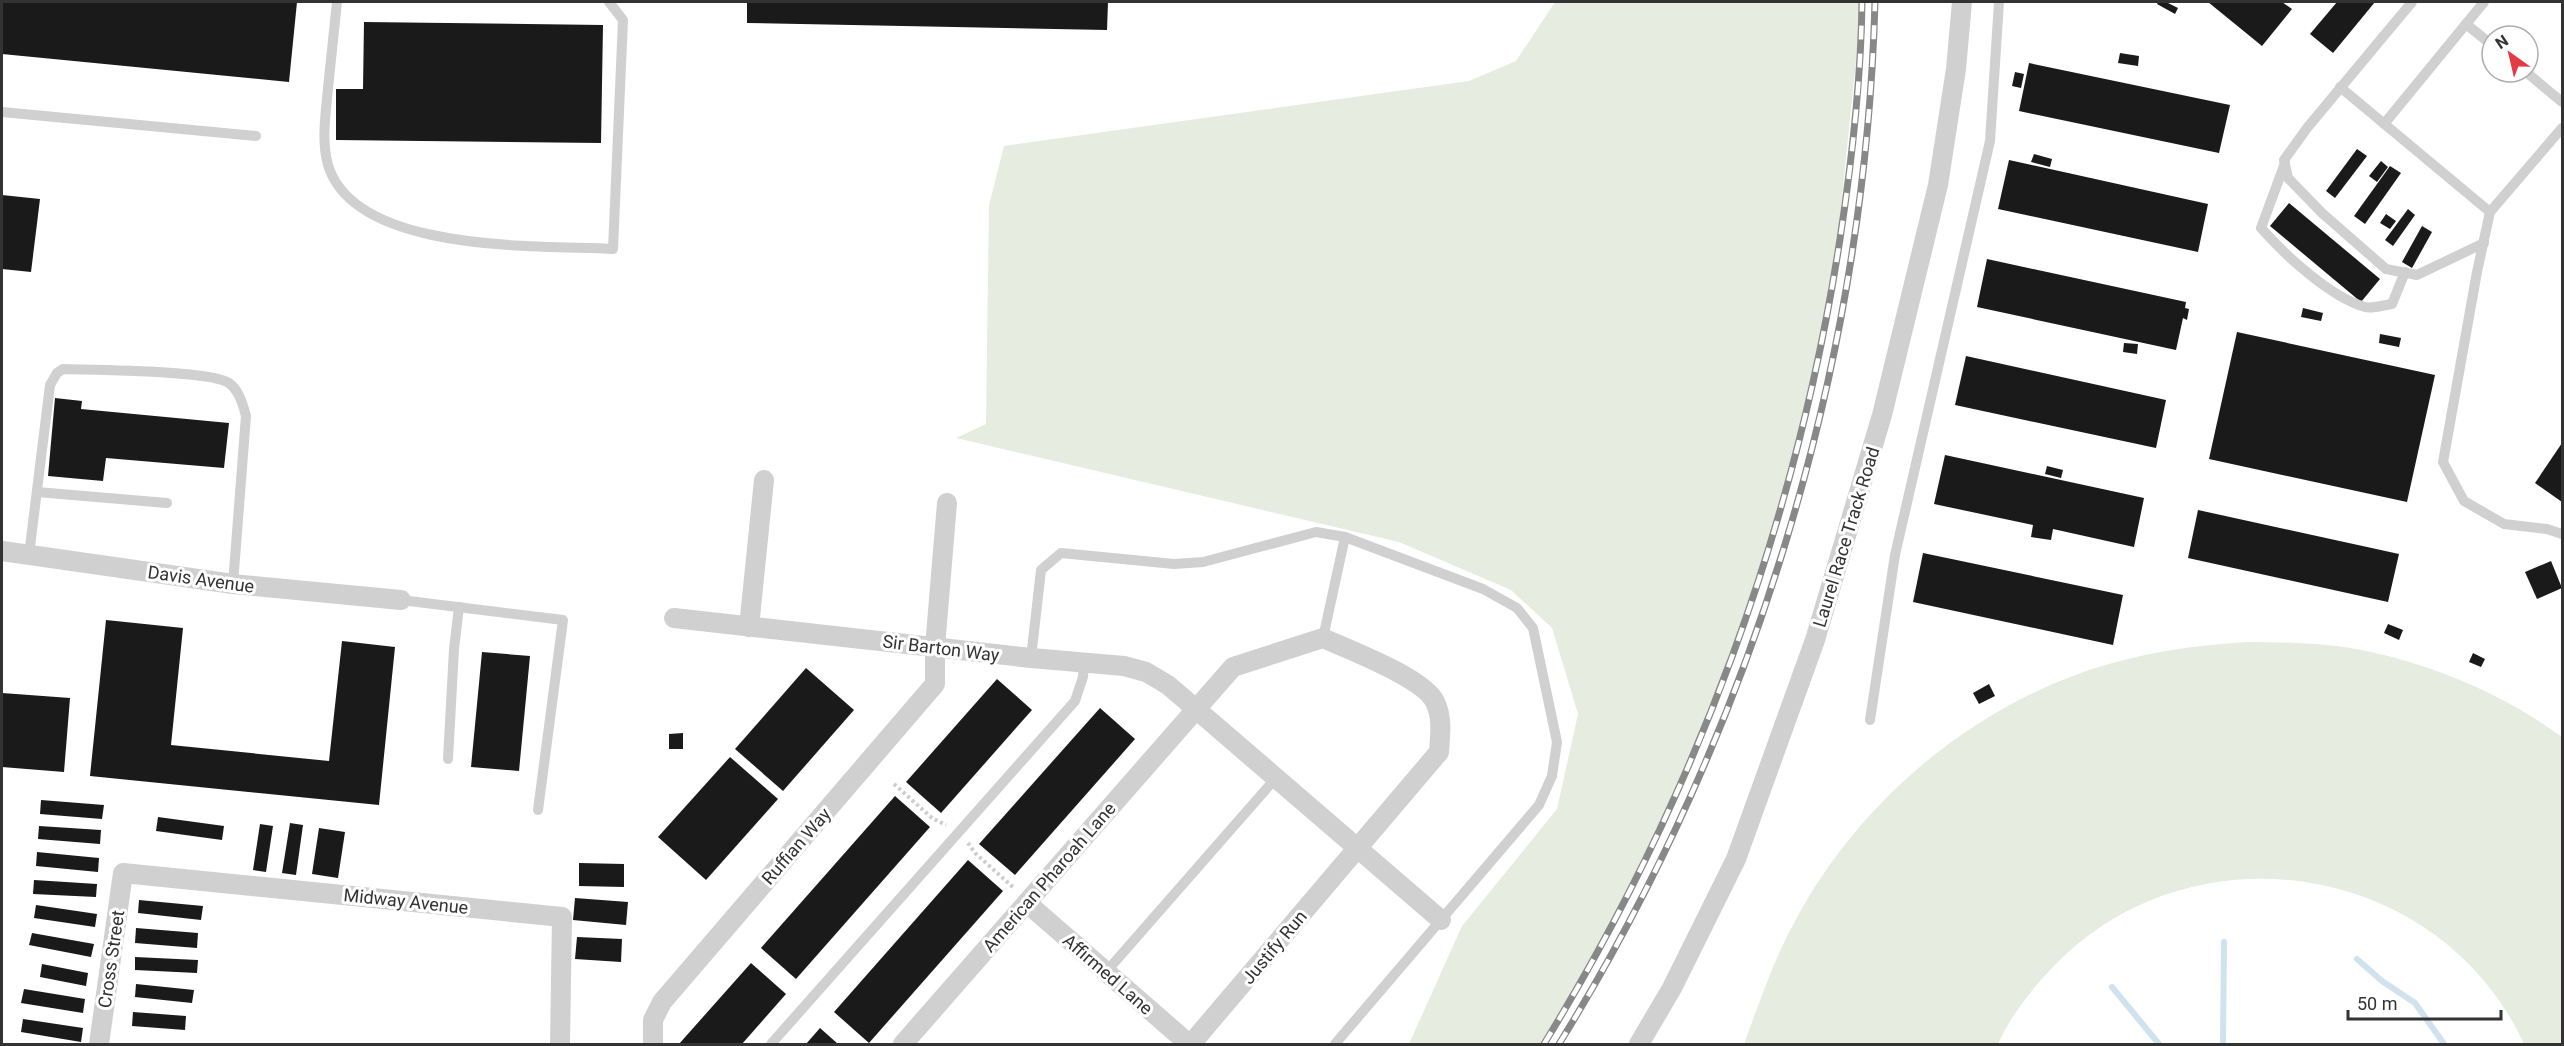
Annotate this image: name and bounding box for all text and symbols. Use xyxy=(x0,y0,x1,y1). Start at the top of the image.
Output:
north arrow xyxy=(2480,24,2540,84)
text: N xyxy=(2492,31,2512,53)
street label: Laurel Race Track Road xyxy=(1809,444,1883,630)
street label: Davis Avenue xyxy=(146,561,256,597)
street label: Sir Barton Way xyxy=(881,630,1001,666)
street label: American Pharoah Lane xyxy=(978,798,1120,956)
street label: Ruffian Way xyxy=(757,803,835,889)
street label: Midway Avenue xyxy=(343,884,469,918)
street label: Justify Run xyxy=(1237,906,1311,988)
street label: Cross Street xyxy=(94,909,128,1009)
street label: Affirmed Lane xyxy=(1059,929,1157,1019)
scale bar xyxy=(2348,983,2501,1021)
text: 50 m xyxy=(2357,993,2397,1014)

